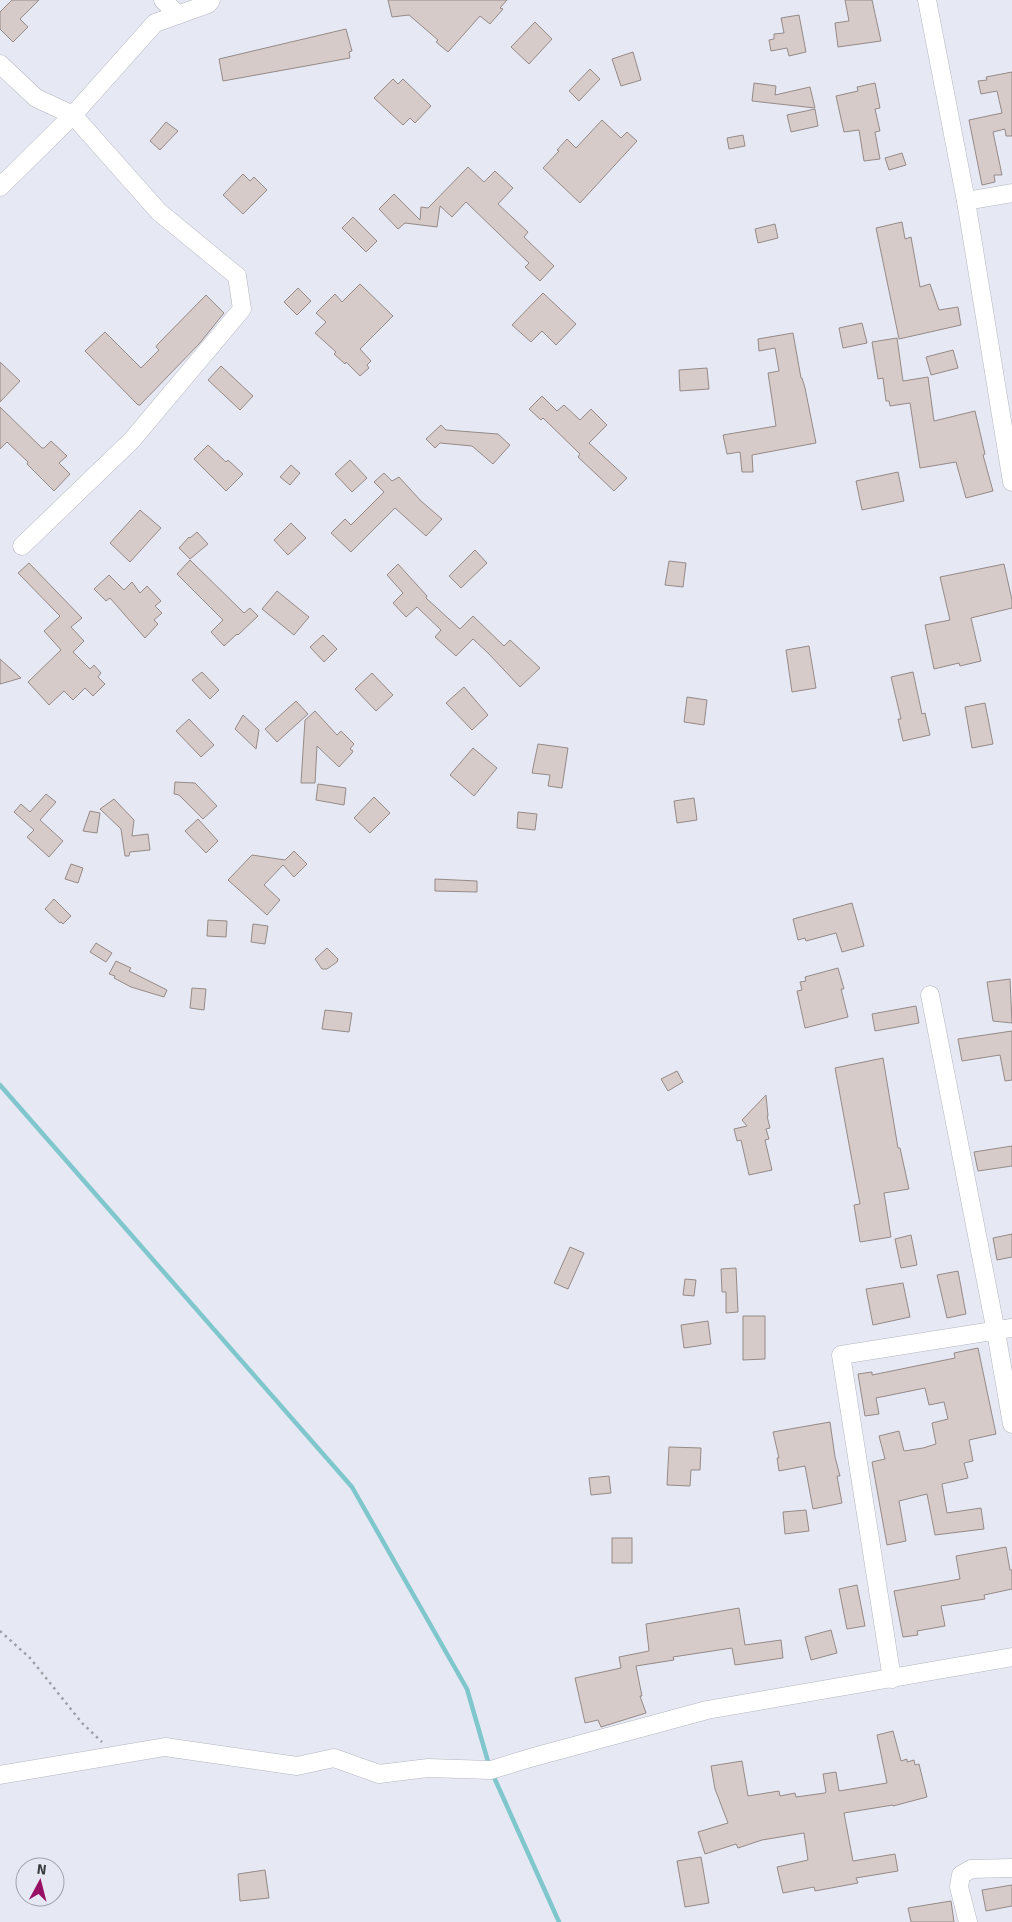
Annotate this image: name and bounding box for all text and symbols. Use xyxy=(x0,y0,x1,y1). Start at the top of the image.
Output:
north arrow xyxy=(15,1857,65,1907)
text: N xyxy=(36,1861,47,1879)

